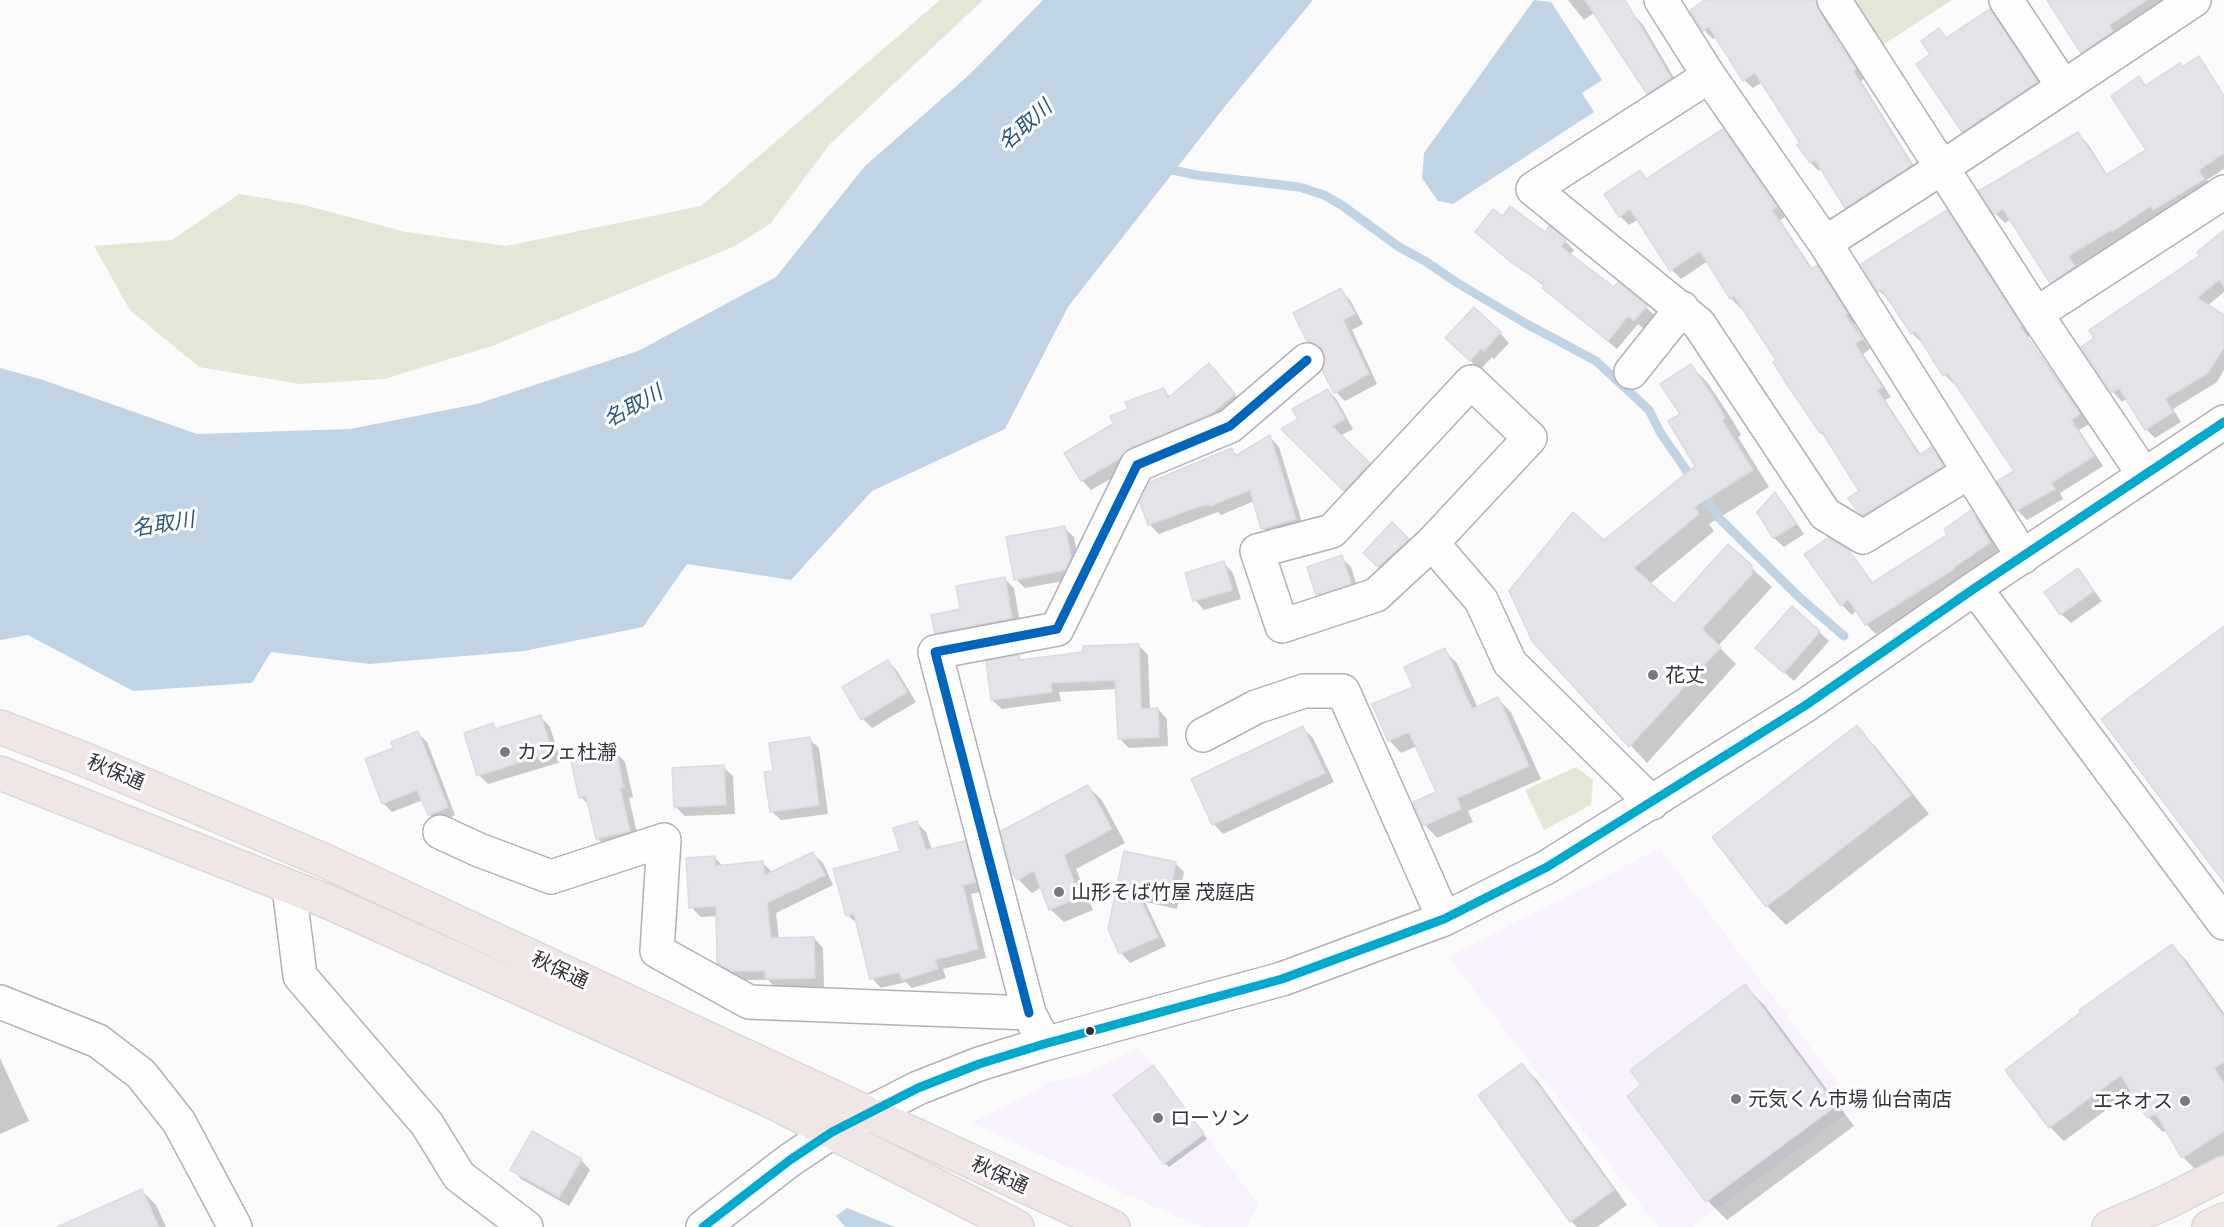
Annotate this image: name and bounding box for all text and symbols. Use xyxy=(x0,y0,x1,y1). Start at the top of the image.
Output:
water label: 名取川 xyxy=(993,95,1057,155)
water label: 名取川 xyxy=(599,380,667,432)
water label: 名取川 xyxy=(130,507,196,541)
place label: 花丈 xyxy=(1665,663,1705,687)
marker: 花丈 xyxy=(1646,668,1660,682)
place label: カフェ杜瀞 xyxy=(517,740,617,764)
marker: カフェ杜瀞 xyxy=(498,745,512,759)
street label: 秋保通 xyxy=(84,749,148,795)
place label: 山形そば竹屋 茂庭店 xyxy=(1071,880,1255,904)
marker: 山形そば竹屋 茂庭店 xyxy=(1052,885,1066,899)
street label: 秋保通 xyxy=(528,946,592,994)
unlabelled marker xyxy=(1084,1025,1096,1037)
place label: 元気くん市場 仙台南店 xyxy=(1748,1087,1952,1111)
place label: エネオス xyxy=(2093,1089,2173,1113)
marker: 元気くん市場 仙台南店 xyxy=(1729,1092,1743,1106)
marker: エネオス xyxy=(2178,1094,2192,1108)
place label: ローソン xyxy=(1170,1106,1250,1130)
marker: ローソン xyxy=(1151,1111,1165,1125)
street label: 秋保通 xyxy=(968,1151,1032,1199)

